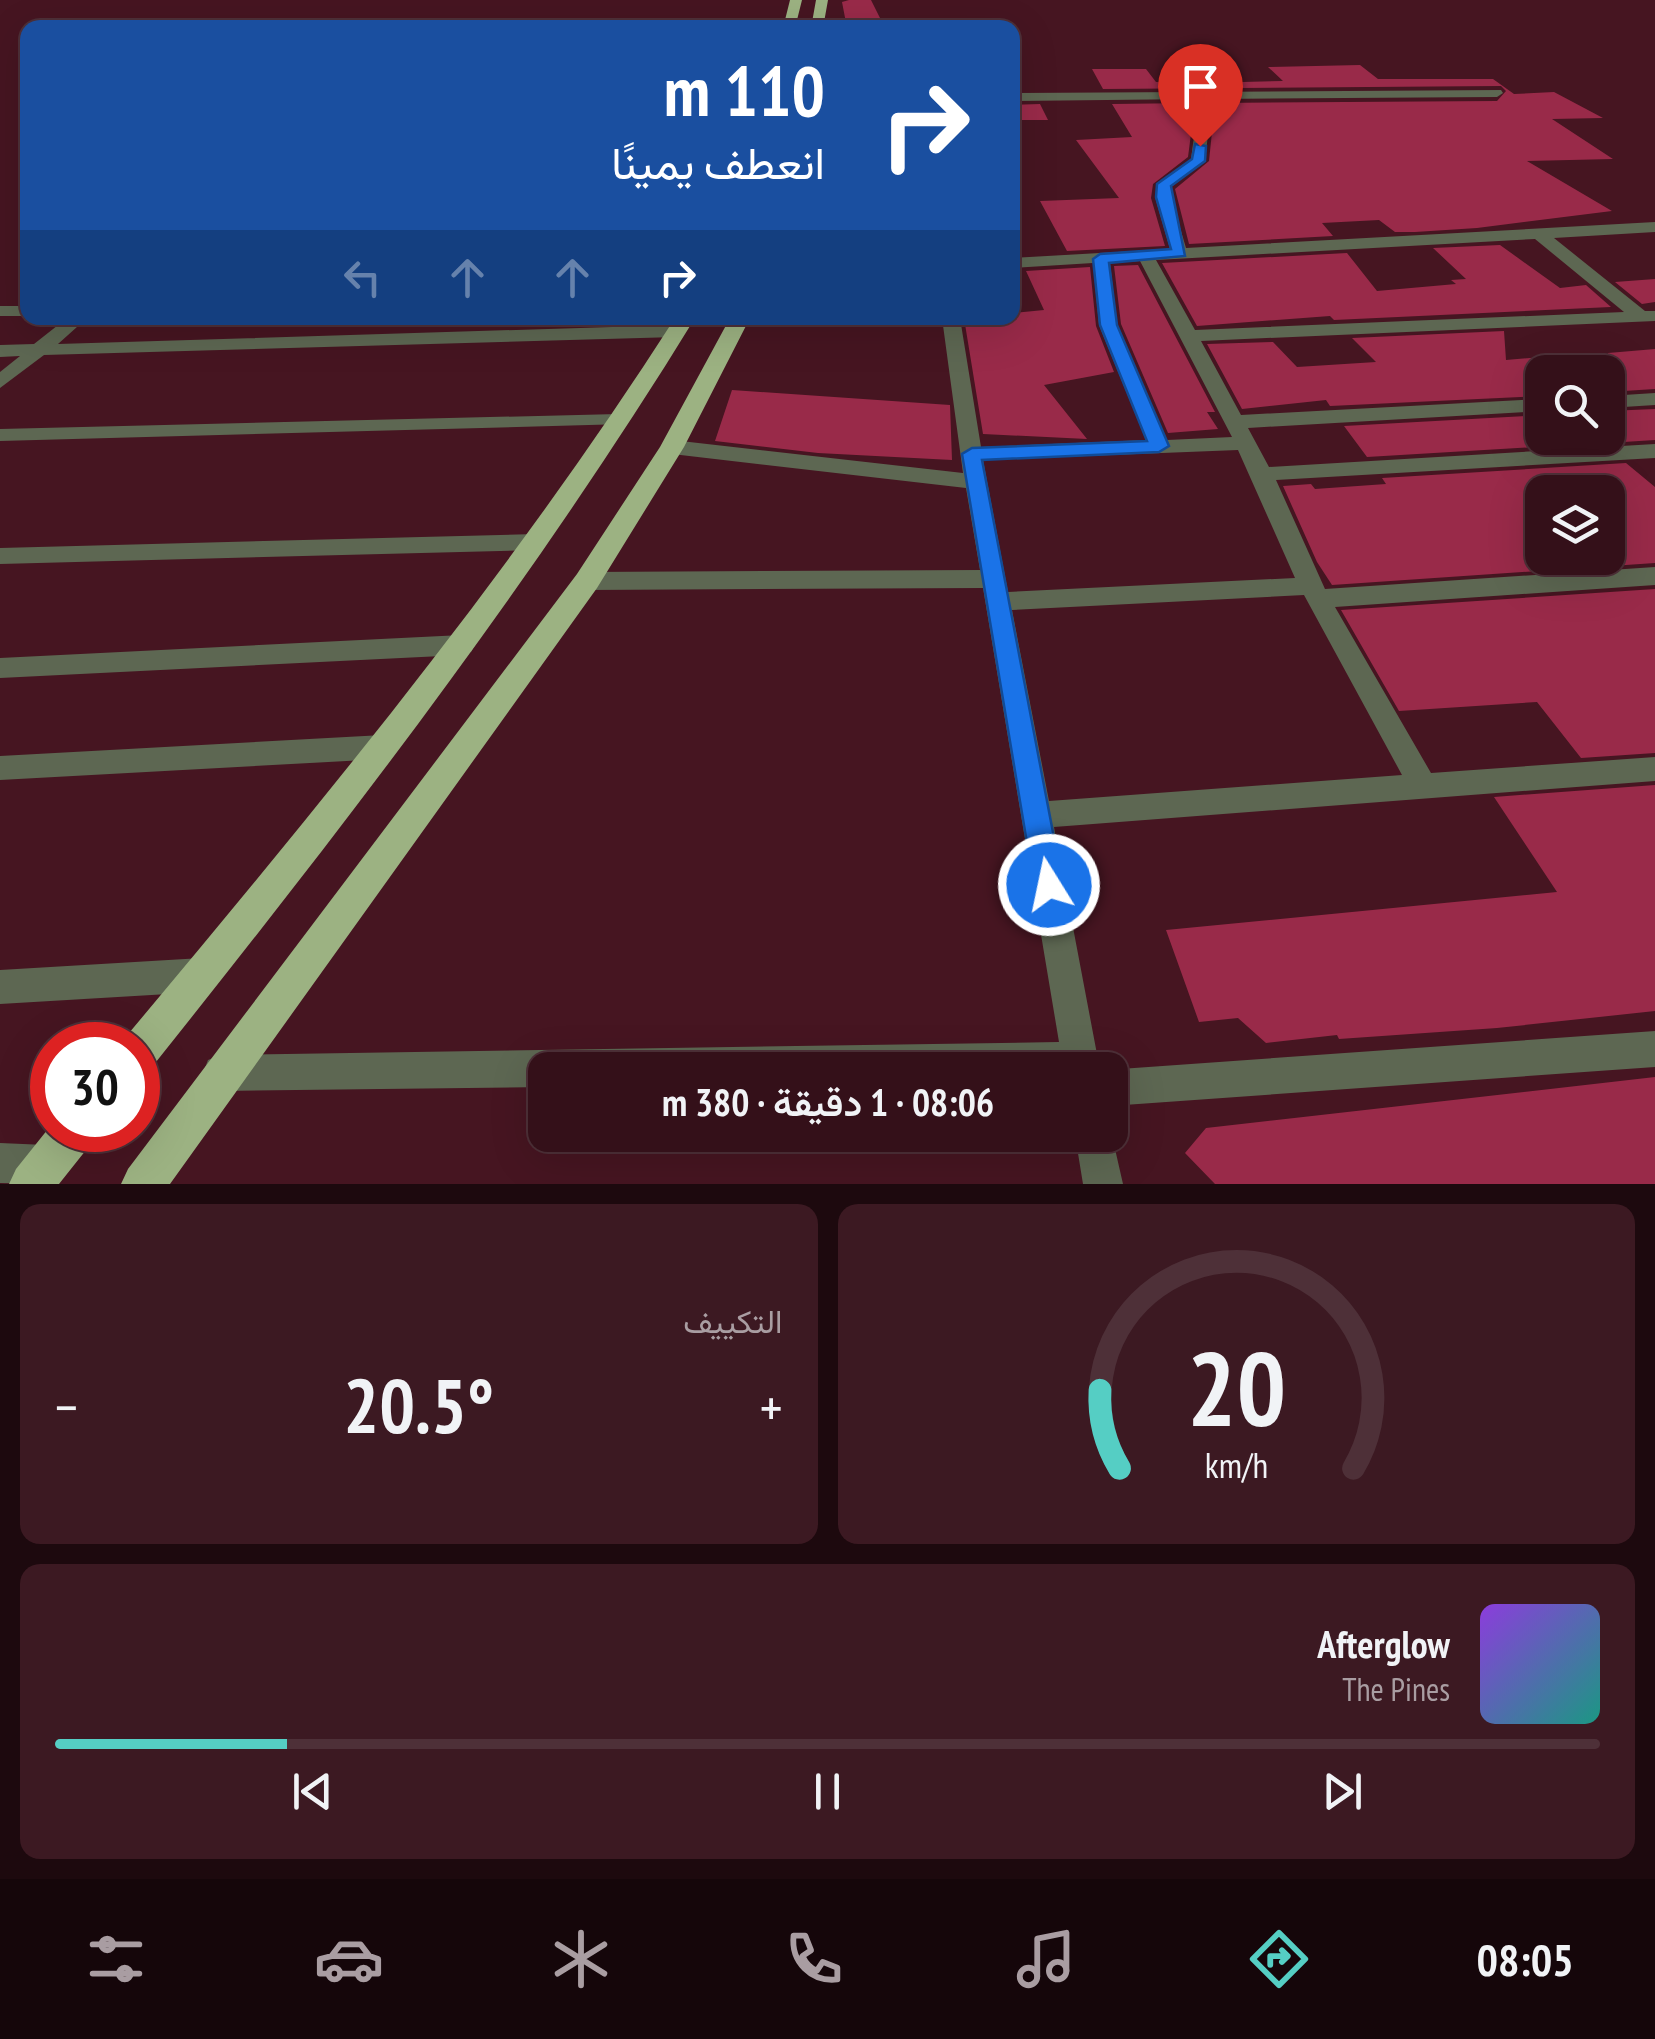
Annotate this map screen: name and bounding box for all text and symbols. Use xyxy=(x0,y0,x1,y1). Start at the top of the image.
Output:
pin xyxy=(1158,44,1243,147)
text: 110 m xyxy=(664,45,825,135)
icon: arrive xyxy=(1173,59,1228,114)
icon: right xyxy=(860,60,990,190)
text: انعطف يمينًا xyxy=(611,133,825,191)
icon: left xyxy=(335,250,390,305)
icon: ahead xyxy=(440,250,495,305)
icon: ahead xyxy=(545,250,600,305)
icon: right xyxy=(650,250,705,305)
map controls xyxy=(1525,355,1625,575)
button: search xyxy=(1525,355,1625,455)
button: layers xyxy=(1525,475,1625,575)
position arrow xyxy=(997,833,1101,937)
speed limit sign: 30 xyxy=(30,1022,160,1152)
text: 08:06 · 1 دقيقة · 380 m xyxy=(662,1077,994,1126)
text: التكييف xyxy=(683,1300,783,1342)
text: 20 xyxy=(1187,1320,1286,1455)
text: 20.5° xyxy=(343,1357,494,1454)
text: − xyxy=(55,1371,78,1442)
text: + xyxy=(760,1371,782,1442)
text: km/h xyxy=(1205,1442,1268,1488)
text: Afterglow xyxy=(1317,1619,1450,1668)
text: The Pines xyxy=(1342,1668,1450,1710)
icon: previous xyxy=(285,1764,340,1819)
icon: pause xyxy=(800,1764,855,1819)
icon: next xyxy=(1315,1764,1370,1819)
icon: filters xyxy=(81,1924,151,1994)
icon: car xyxy=(314,1924,384,1994)
icon: climate xyxy=(546,1924,616,1994)
icon: phone xyxy=(779,1924,849,1994)
icon: music xyxy=(1011,1924,1081,1994)
icon: directions xyxy=(1244,1924,1314,1994)
text: 08:05 xyxy=(1476,1930,1574,1988)

